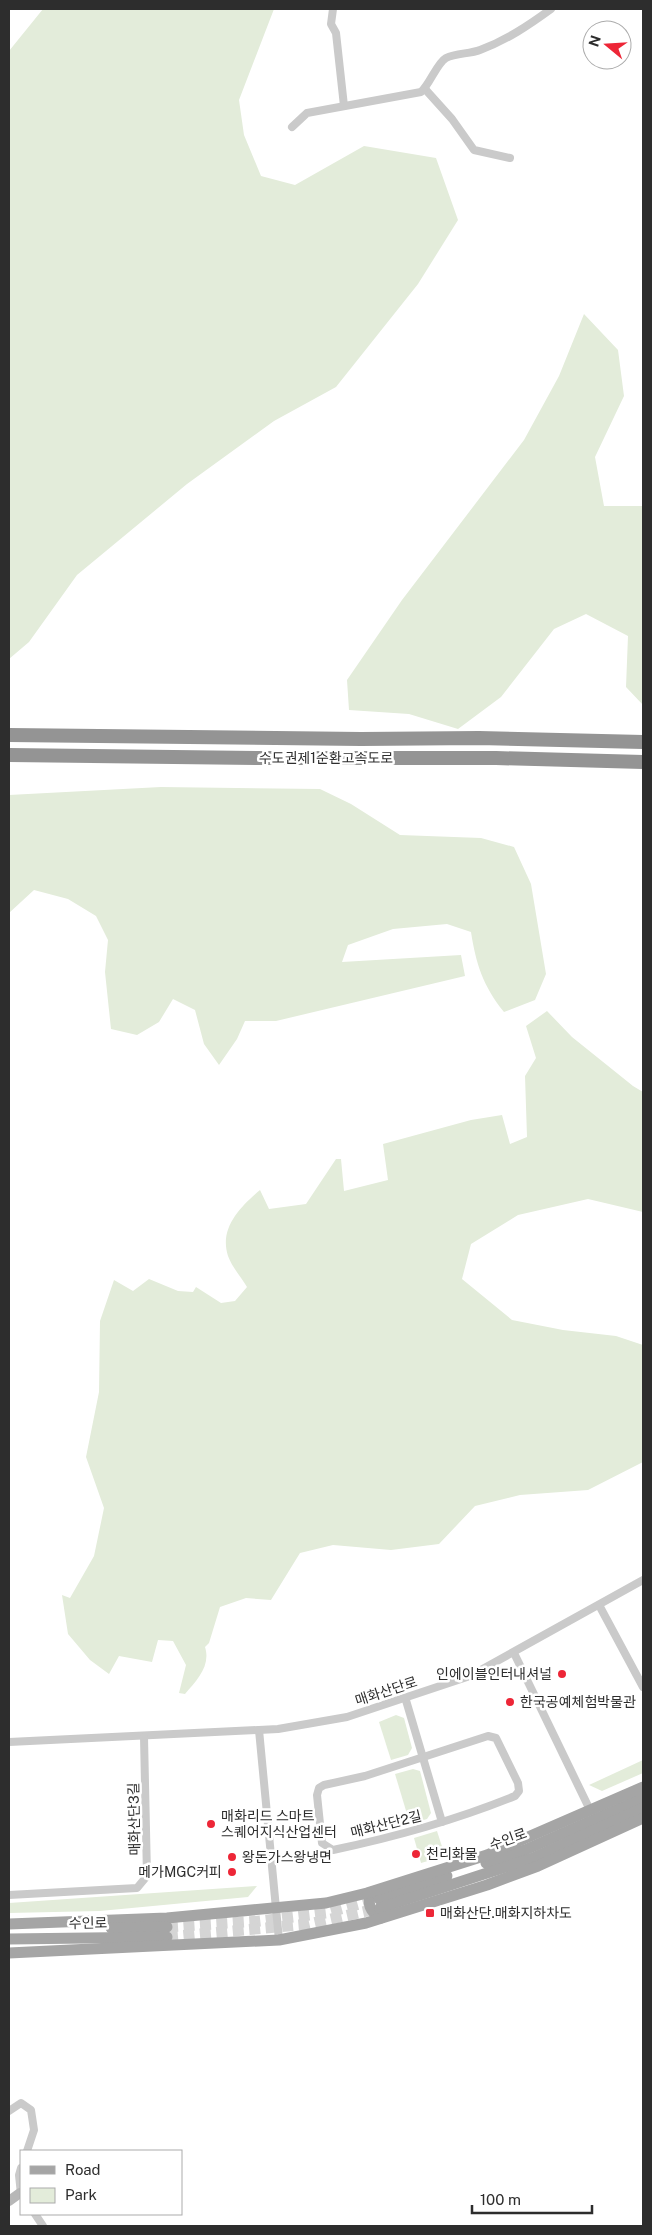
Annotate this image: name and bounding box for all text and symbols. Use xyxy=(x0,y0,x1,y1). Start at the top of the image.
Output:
north arrow xyxy=(582,20,632,70)
text: N xyxy=(585,33,604,49)
street label: 수도권제1순환고속도로 xyxy=(259,750,393,766)
place label: 인에이블인터내셔널 xyxy=(436,1666,552,1682)
marker: 인에이블인터내셔널 xyxy=(556,1668,568,1680)
street label: 매화산단로 xyxy=(353,1673,419,1709)
place label: 한국공예체험박물관 xyxy=(520,1694,636,1710)
marker: 한국공예체험박물관 xyxy=(504,1696,516,1708)
street label: 매화산단3길 xyxy=(125,1782,143,1856)
street label: 매화산단2길 xyxy=(349,1807,423,1841)
place label: 매화리드 스마트 스퀘어지식산업센터 xyxy=(221,1808,337,1840)
marker: 매화리드 스마트 스퀘어지식산업센터 xyxy=(205,1818,217,1830)
street label: 수인로 xyxy=(487,1825,529,1853)
place label: 천리화물 xyxy=(426,1846,478,1862)
marker: 천리화물 xyxy=(410,1848,422,1860)
place label: 왕돈가스왕냉면 xyxy=(242,1849,332,1865)
marker: 왕돈가스왕냉면 xyxy=(226,1851,238,1863)
place label: 메가MGC커피 xyxy=(138,1864,222,1880)
marker: 메가MGC커피 xyxy=(226,1866,238,1878)
place label: 매화산단.매화지하차도 xyxy=(440,1905,572,1921)
marker: 매화산단.매화지하차도 xyxy=(424,1907,436,1919)
street label: 수인로 xyxy=(69,1915,108,1931)
legend xyxy=(20,2150,182,2215)
text: Road xyxy=(65,2161,101,2178)
scale bar xyxy=(472,2182,592,2214)
text: Park xyxy=(65,2186,97,2203)
text: 100 m xyxy=(480,2191,521,2208)

